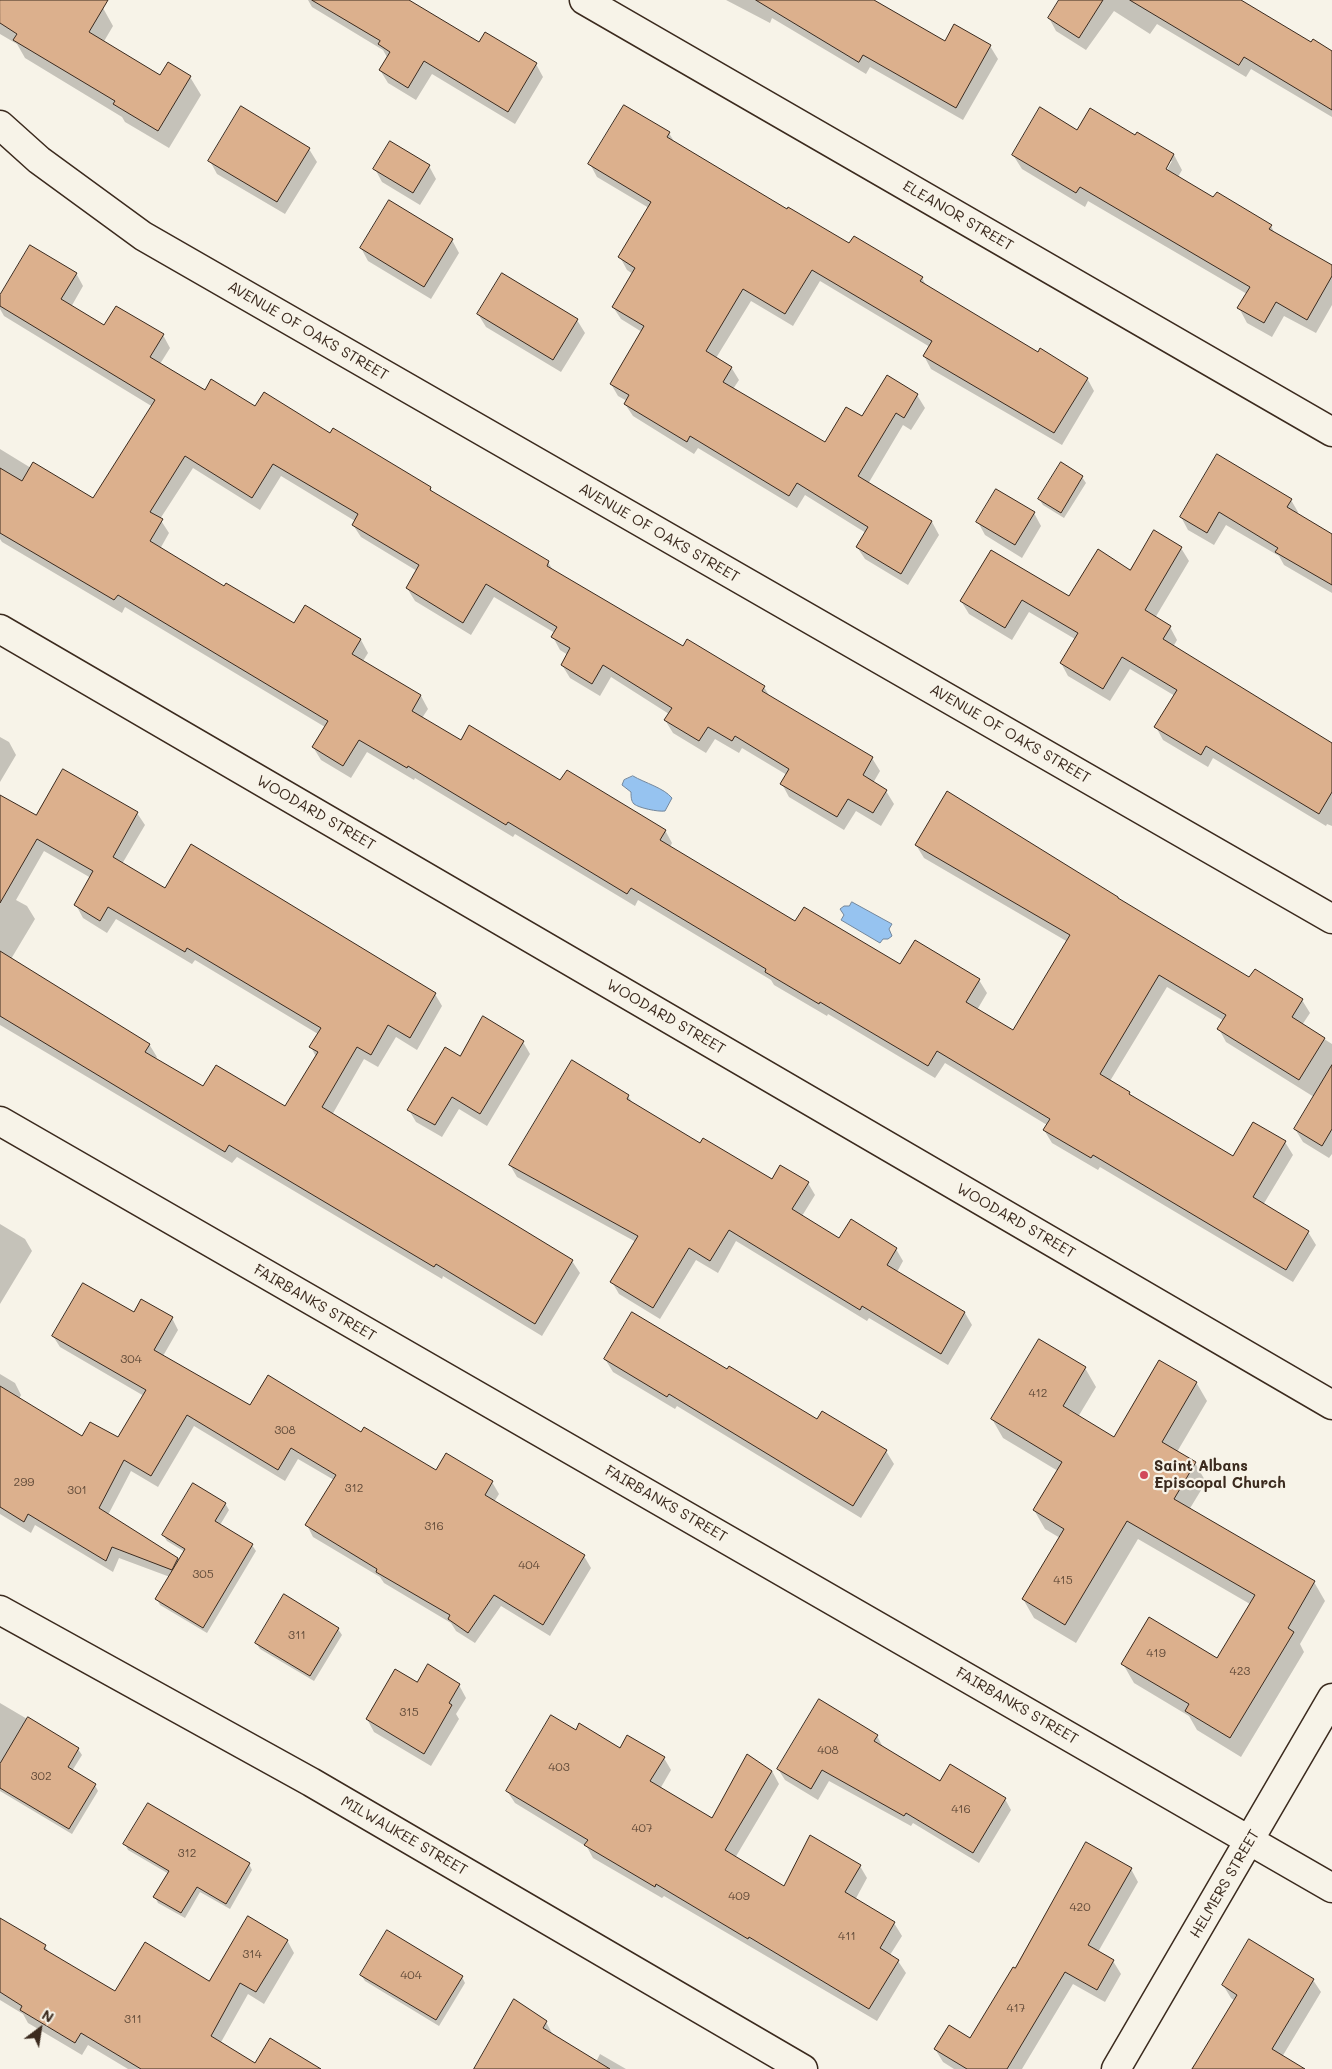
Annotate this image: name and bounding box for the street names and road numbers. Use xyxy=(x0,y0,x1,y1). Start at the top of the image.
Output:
street label: ELEANOR STREET xyxy=(899,177,1017,255)
street label: AVENUE OF OAKS STREET xyxy=(224,278,392,384)
street label: AVENUE OF OAKS STREET xyxy=(575,480,743,586)
street label: AVENUE OF OAKS STREET xyxy=(926,681,1094,787)
street label: WOODARD STREET xyxy=(253,772,379,854)
street label: WOODARD STREET xyxy=(603,976,729,1058)
street label: WOODARD STREET xyxy=(953,1180,1079,1262)
street label: FAIRBANKS STREET xyxy=(251,1261,379,1345)
street label: FAIRBANKS STREET xyxy=(602,1462,730,1546)
street label: FAIRBANKS STREET xyxy=(953,1664,1081,1748)
street label: MILWAUKEE STREET xyxy=(338,1792,470,1880)
street label: HELMERS STREET xyxy=(1187,1826,1263,1942)

